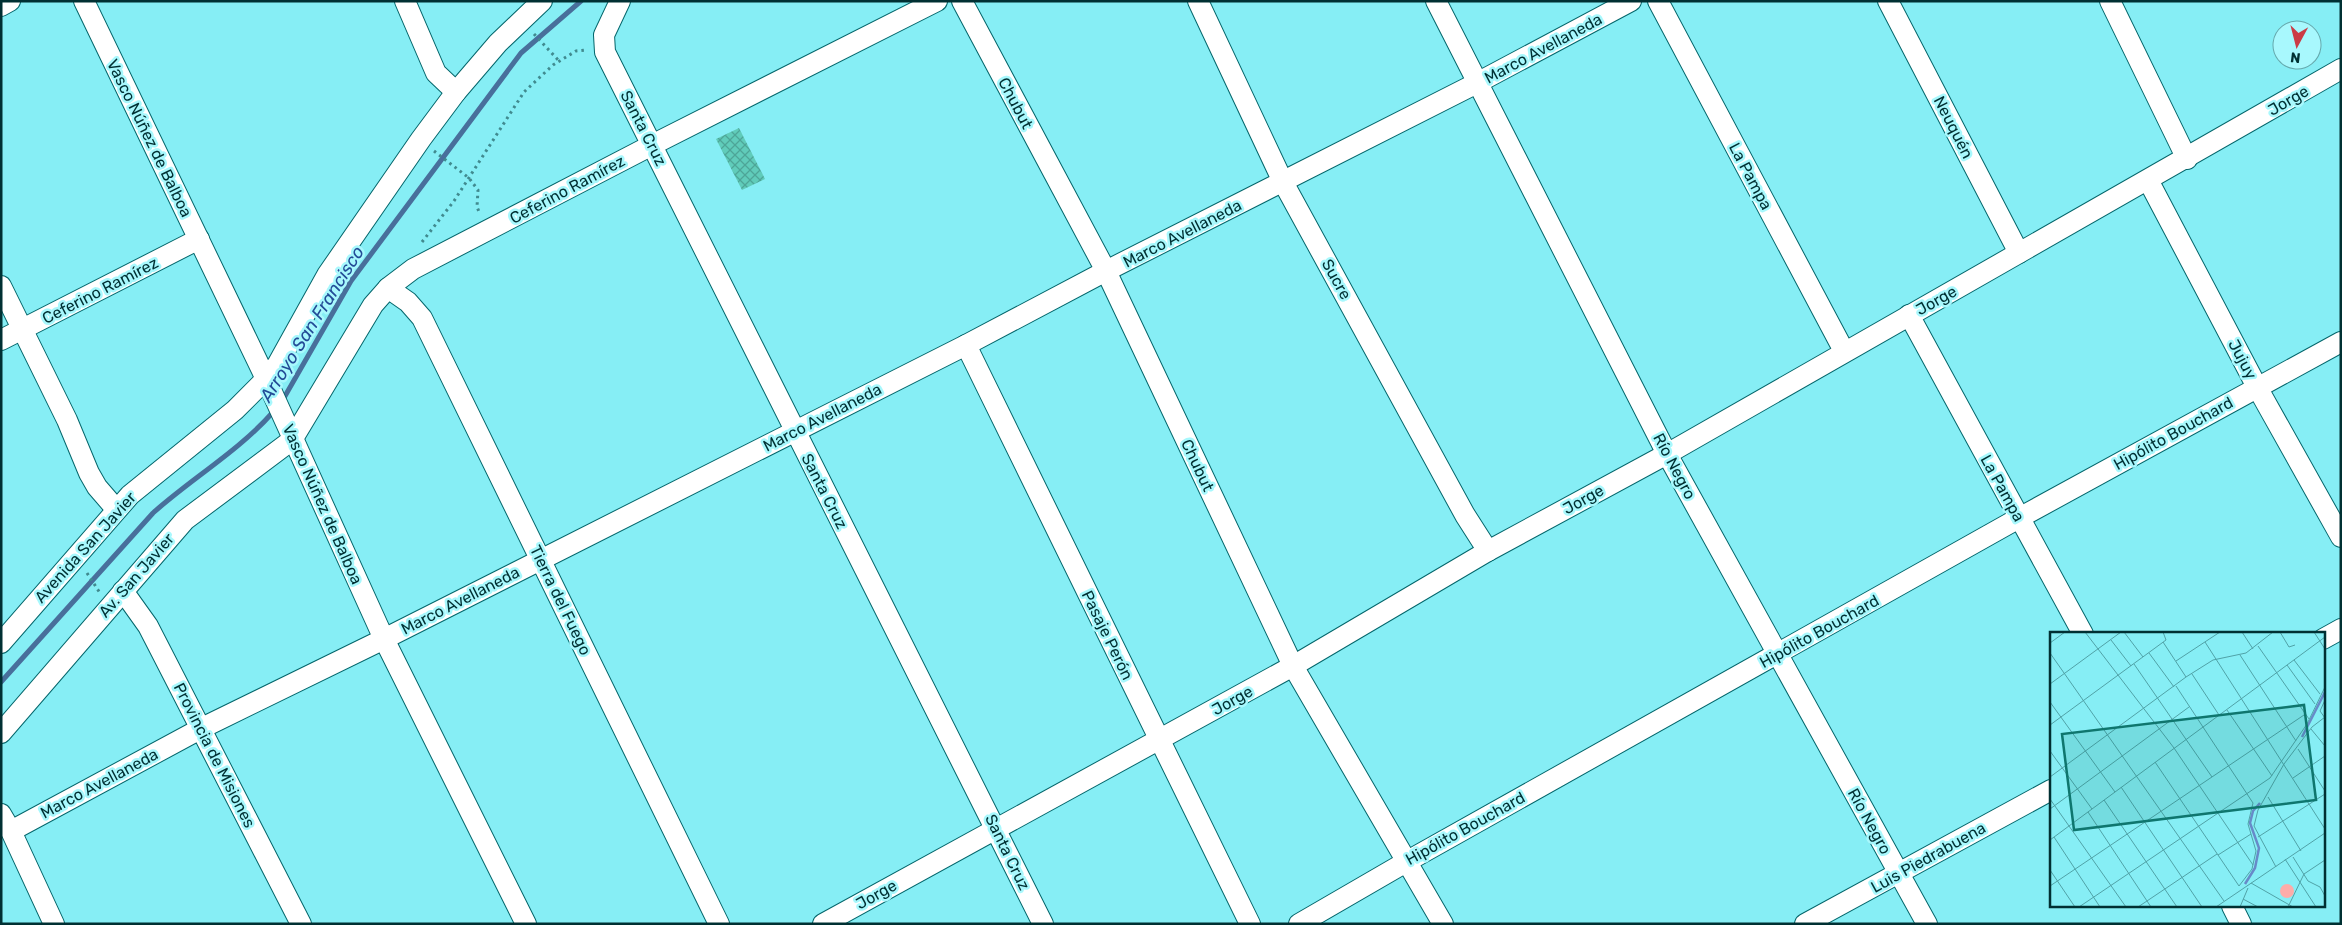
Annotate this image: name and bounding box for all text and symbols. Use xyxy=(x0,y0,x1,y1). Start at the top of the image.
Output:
street label: Marco Avellaneda xyxy=(1481,9,1605,87)
north arrow xyxy=(2272,20,2322,70)
text: N xyxy=(2289,48,2302,66)
street label: Vasco Núñez de Balboa xyxy=(103,56,196,220)
street label: Chubut xyxy=(994,74,1037,132)
street label: Jorge xyxy=(2265,81,2312,120)
street label: Santa Cruz xyxy=(617,87,671,169)
street label: Neuquén xyxy=(1930,93,1977,162)
street label: La Pampa xyxy=(1725,139,1776,213)
street label: Ceferino Ramírez xyxy=(506,151,628,228)
street label: Marco Avellaneda xyxy=(1120,195,1245,271)
water label: Arroyo San Francisco xyxy=(255,242,369,407)
street label: Ceferino Ramírez xyxy=(39,253,161,328)
street label: Sucre xyxy=(1318,256,1355,303)
street label: Jorge xyxy=(1912,282,1960,319)
street label: Jujuy xyxy=(2224,336,2261,383)
street label: Marco Avellaneda xyxy=(760,379,885,455)
street label: Hipólito Bouchard xyxy=(2110,393,2236,474)
street label: Vasco Núñez de Balboa xyxy=(279,421,366,587)
street label: Río Negro xyxy=(1649,430,1700,503)
street label: Chubut xyxy=(1177,436,1218,494)
street label: Santa Cruz xyxy=(798,450,852,532)
street label: La Pampa xyxy=(1976,452,2029,525)
street label: Jorge xyxy=(1559,481,1607,518)
street label: Avenida San Javier xyxy=(31,488,140,607)
street label: Av. San Javier xyxy=(95,529,178,621)
street label: Tierra del Fuego xyxy=(526,542,595,658)
street label: Marco Avellaneda xyxy=(398,562,523,638)
street label: Pasaje Perón xyxy=(1078,587,1137,683)
street label: Hipólito Bouchard xyxy=(1756,591,1882,672)
inset map xyxy=(2050,632,2324,908)
street label: Provincia de Misiones xyxy=(170,680,259,831)
street label: Jorge xyxy=(1208,682,1256,719)
street label: Marco Avellaneda xyxy=(37,744,161,822)
street label: Río Negro xyxy=(1844,785,1895,857)
street label: Hipólito Bouchard xyxy=(1402,788,1528,869)
street label: Santa Cruz xyxy=(981,811,1034,893)
street label: Luis Piedrabuena xyxy=(1867,818,1989,897)
street label: Jorge xyxy=(852,876,900,913)

